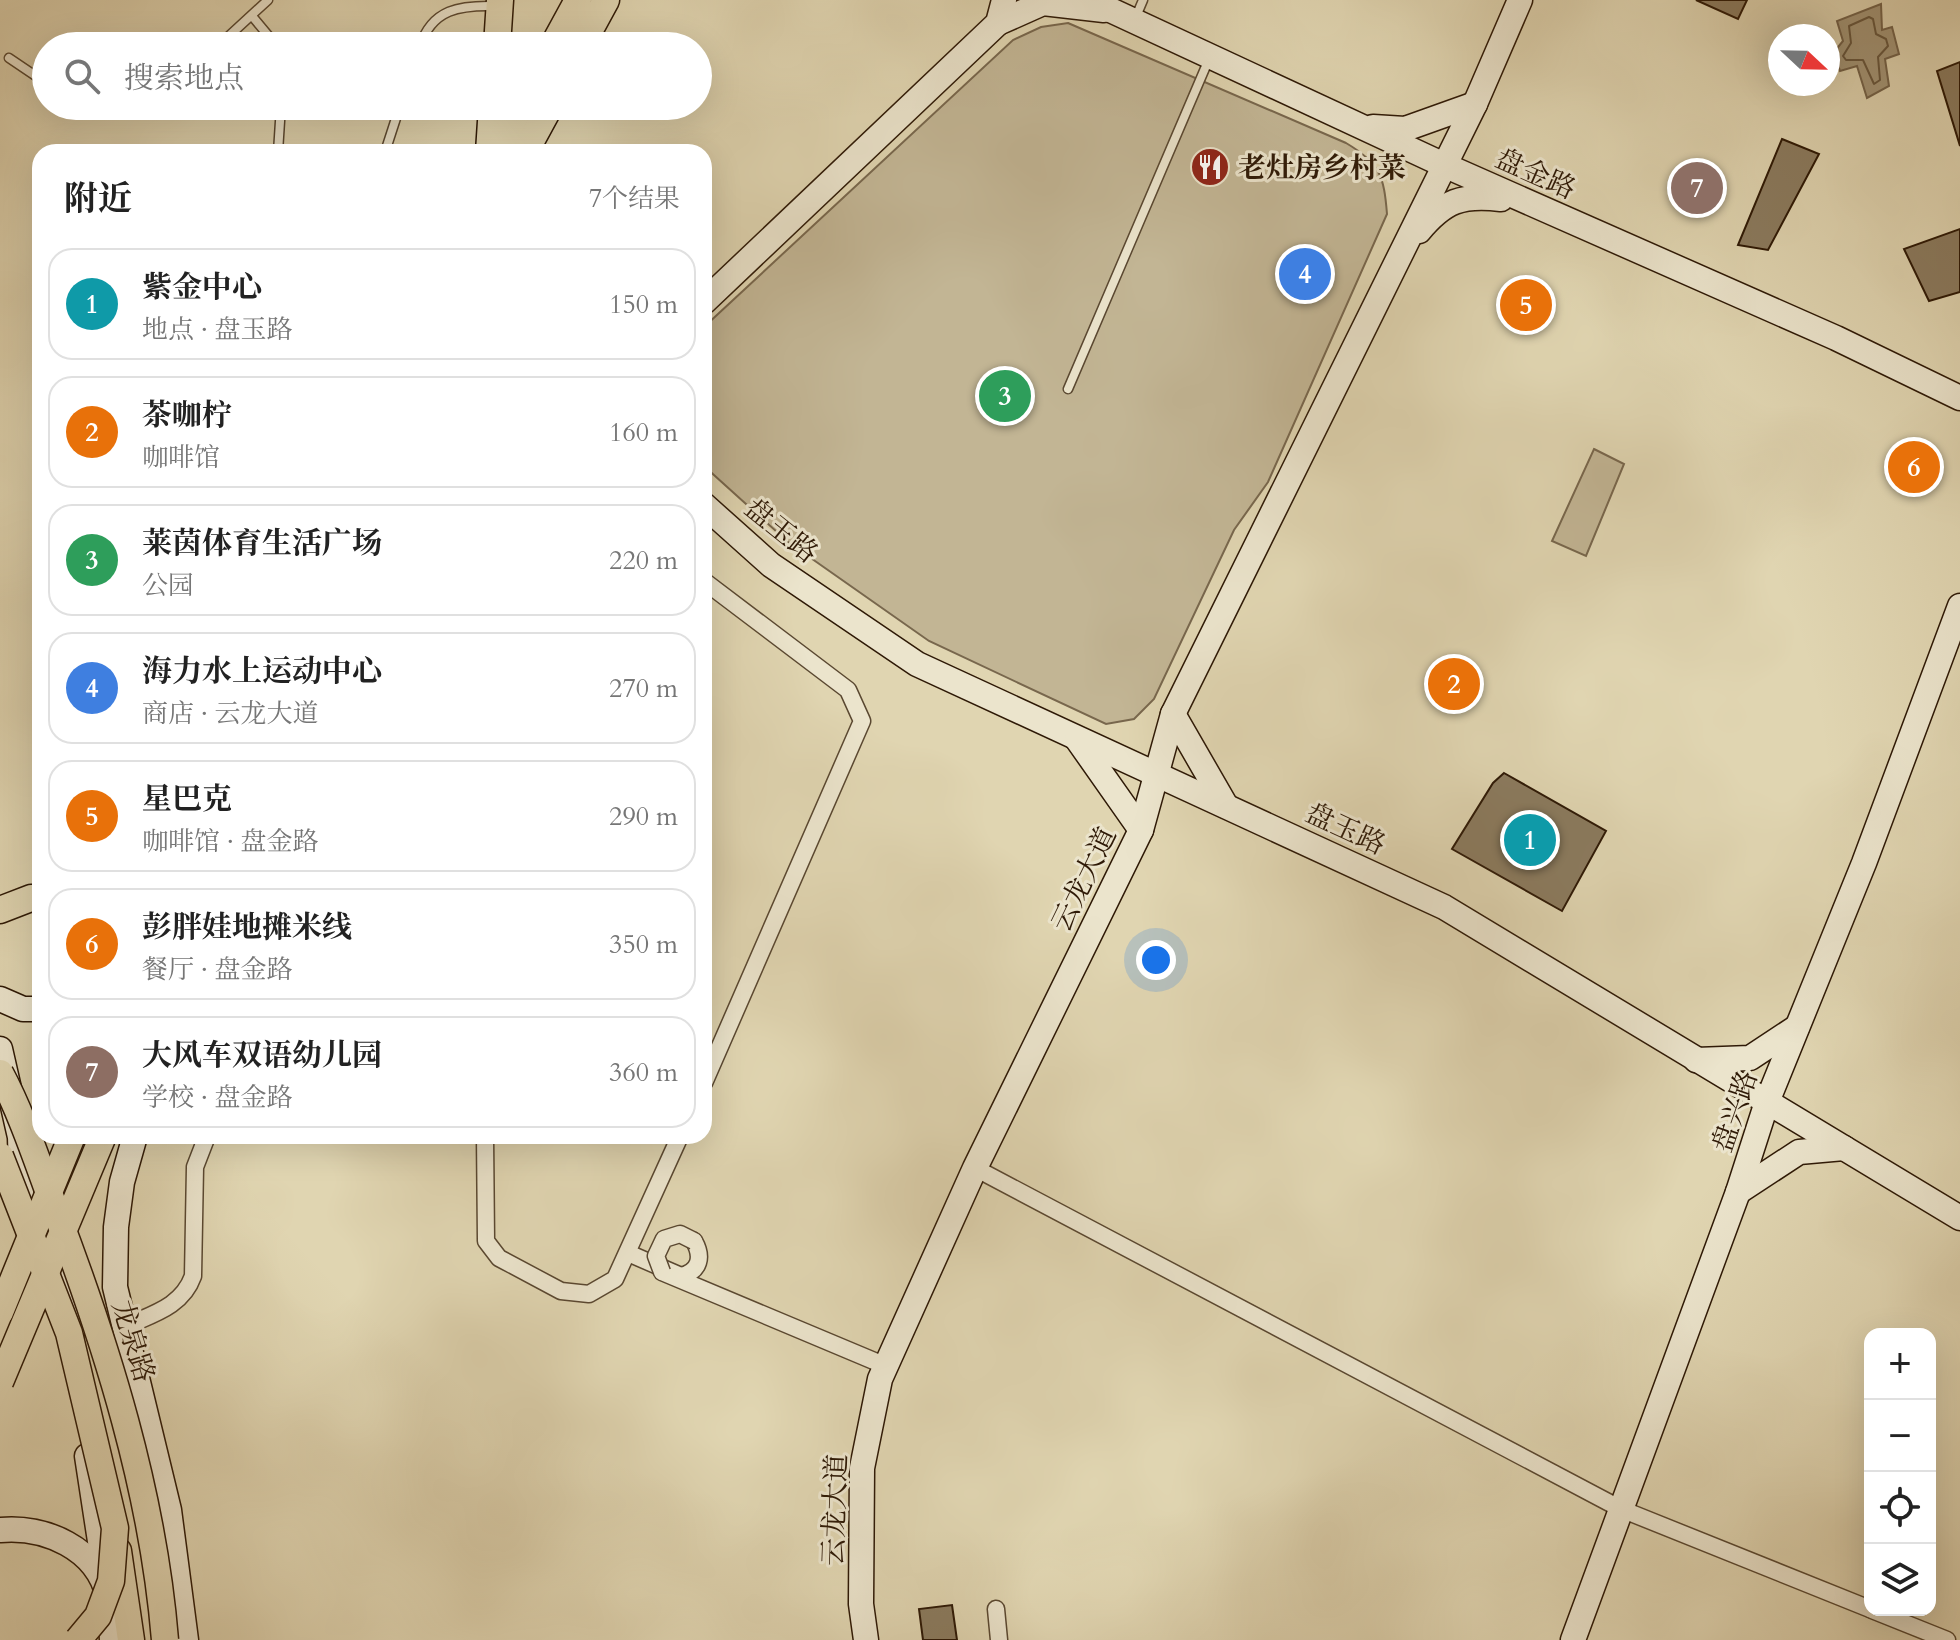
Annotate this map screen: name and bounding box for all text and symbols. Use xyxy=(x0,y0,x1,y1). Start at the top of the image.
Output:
north arrow xyxy=(1768,24,1840,96)
search box xyxy=(32,32,712,120)
icon: search xyxy=(60,54,104,98)
text: 搜索地点 xyxy=(124,58,244,99)
street label: 盘金路 xyxy=(1489,139,1582,208)
restaurant icon: 老灶房乡村菜 xyxy=(1189,146,1231,188)
place label: 老灶房乡村菜 xyxy=(1238,149,1406,187)
pin: 7 xyxy=(1671,158,1723,218)
text: 附近 xyxy=(64,176,132,222)
text: 7个结果 xyxy=(589,181,680,216)
pin: 4 xyxy=(1279,244,1331,304)
text: 紫金中心 xyxy=(142,267,262,308)
pin: 5 xyxy=(1500,275,1552,335)
text: 1 xyxy=(85,287,99,322)
text: 150 m xyxy=(609,287,678,322)
text: 地点 · 盘玉路 xyxy=(142,312,293,347)
pin: 3 xyxy=(979,366,1031,426)
text: 茶咖柠 xyxy=(142,395,232,436)
text: 2 xyxy=(85,415,99,450)
text: 160 m xyxy=(609,415,678,450)
pin: 6 xyxy=(1888,437,1940,497)
text: 咖啡馆 xyxy=(142,440,220,475)
street label: 盘玉路 xyxy=(737,490,826,572)
text: 莱茵体育生活广场 xyxy=(142,523,382,564)
text: 3 xyxy=(85,543,99,578)
text: 220 m xyxy=(609,543,678,578)
text: 公园 xyxy=(142,568,194,603)
text: 海力水上运动中心 xyxy=(142,651,382,692)
pin: 2 xyxy=(1428,654,1480,714)
text: 4 xyxy=(85,671,99,706)
text: 270 m xyxy=(609,671,678,706)
text: 商店 · 云龙大道 xyxy=(142,696,319,731)
text: 星巴克 xyxy=(142,779,232,820)
street label: 盘玉路 xyxy=(1299,794,1392,864)
text: 5 xyxy=(85,799,99,834)
text: 290 m xyxy=(609,799,678,834)
pin: 1 xyxy=(1504,810,1556,870)
street label: 云龙大道 xyxy=(1042,821,1126,938)
text: 咖啡馆 · 盘金路 xyxy=(142,824,319,859)
text: 彭胖娃地摊米线 xyxy=(142,907,352,948)
text: 6 xyxy=(85,927,99,962)
text: 350 m xyxy=(609,927,678,962)
your location xyxy=(1136,940,1176,980)
text: 餐厅 · 盘金路 xyxy=(142,952,293,987)
text: 大风车双语幼儿园 xyxy=(142,1035,382,1076)
text: 7 xyxy=(85,1055,99,1090)
text: 360 m xyxy=(609,1055,678,1090)
street label: 盘兴路 xyxy=(1703,1065,1767,1157)
text: 学校 · 盘金路 xyxy=(142,1080,293,1115)
street label: 龙泉路 xyxy=(103,1296,163,1387)
map controls xyxy=(1864,1328,1936,1616)
button: + xyxy=(1864,1328,1936,1400)
button: − xyxy=(1864,1400,1936,1472)
street label: 云龙大道 xyxy=(814,1453,856,1567)
button: locate xyxy=(1864,1472,1936,1544)
button: layers xyxy=(1864,1544,1936,1616)

